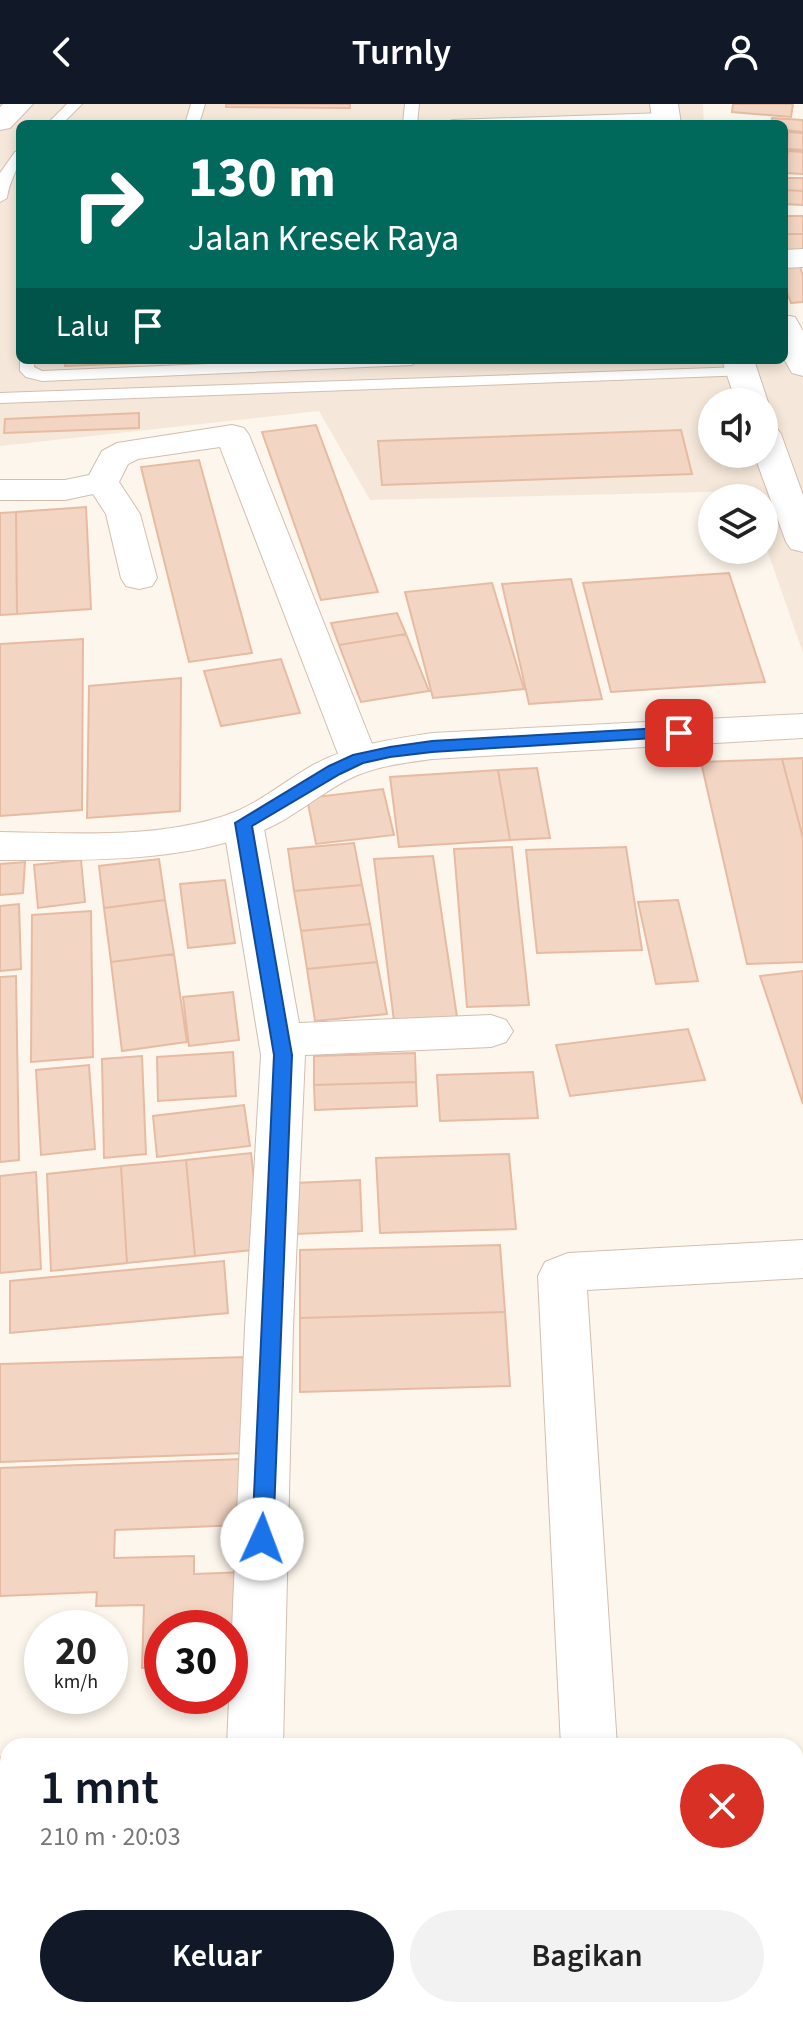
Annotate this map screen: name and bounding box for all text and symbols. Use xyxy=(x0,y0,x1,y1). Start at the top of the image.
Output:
text: Turnly xyxy=(352,27,451,78)
icon: back xyxy=(40,30,84,74)
icon: person xyxy=(719,30,763,74)
text: 130 m xyxy=(188,139,336,218)
icon: right xyxy=(56,152,160,256)
text: Jalan Kresek Raya xyxy=(188,213,459,264)
icon: arrive xyxy=(126,304,170,348)
text: Lalu xyxy=(56,305,110,348)
map controls xyxy=(698,388,778,564)
button: sound xyxy=(698,388,778,468)
button: layers xyxy=(698,484,778,564)
pin xyxy=(645,699,713,767)
icon: arrive xyxy=(657,711,701,755)
position arrow xyxy=(220,1497,304,1581)
speed limit sign: 30 xyxy=(144,1610,248,1714)
text: 20 xyxy=(55,1623,97,1680)
text: km/h xyxy=(54,1668,98,1696)
text: 1 mnt xyxy=(40,1754,159,1822)
button: close xyxy=(680,1764,764,1848)
text: 210 m · 20:03 xyxy=(40,1818,181,1855)
button: Keluar xyxy=(40,1910,394,2002)
button: Bagikan xyxy=(410,1910,764,2002)

